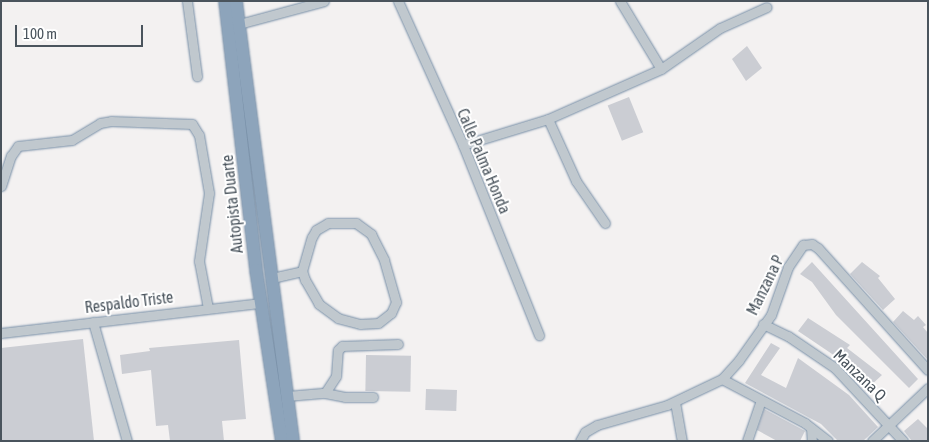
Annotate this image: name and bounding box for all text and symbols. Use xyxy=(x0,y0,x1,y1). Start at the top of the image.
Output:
scale bar xyxy=(18,15,145,47)
text: 100 m xyxy=(23,25,57,42)
street label: Calle Palma Honda xyxy=(453,106,515,216)
street label: Autopista Duarte xyxy=(217,154,247,254)
street label: Manzana P xyxy=(742,252,788,318)
street label: Respaldo Triste xyxy=(84,287,174,317)
street label: Manzana Q xyxy=(830,345,890,405)

